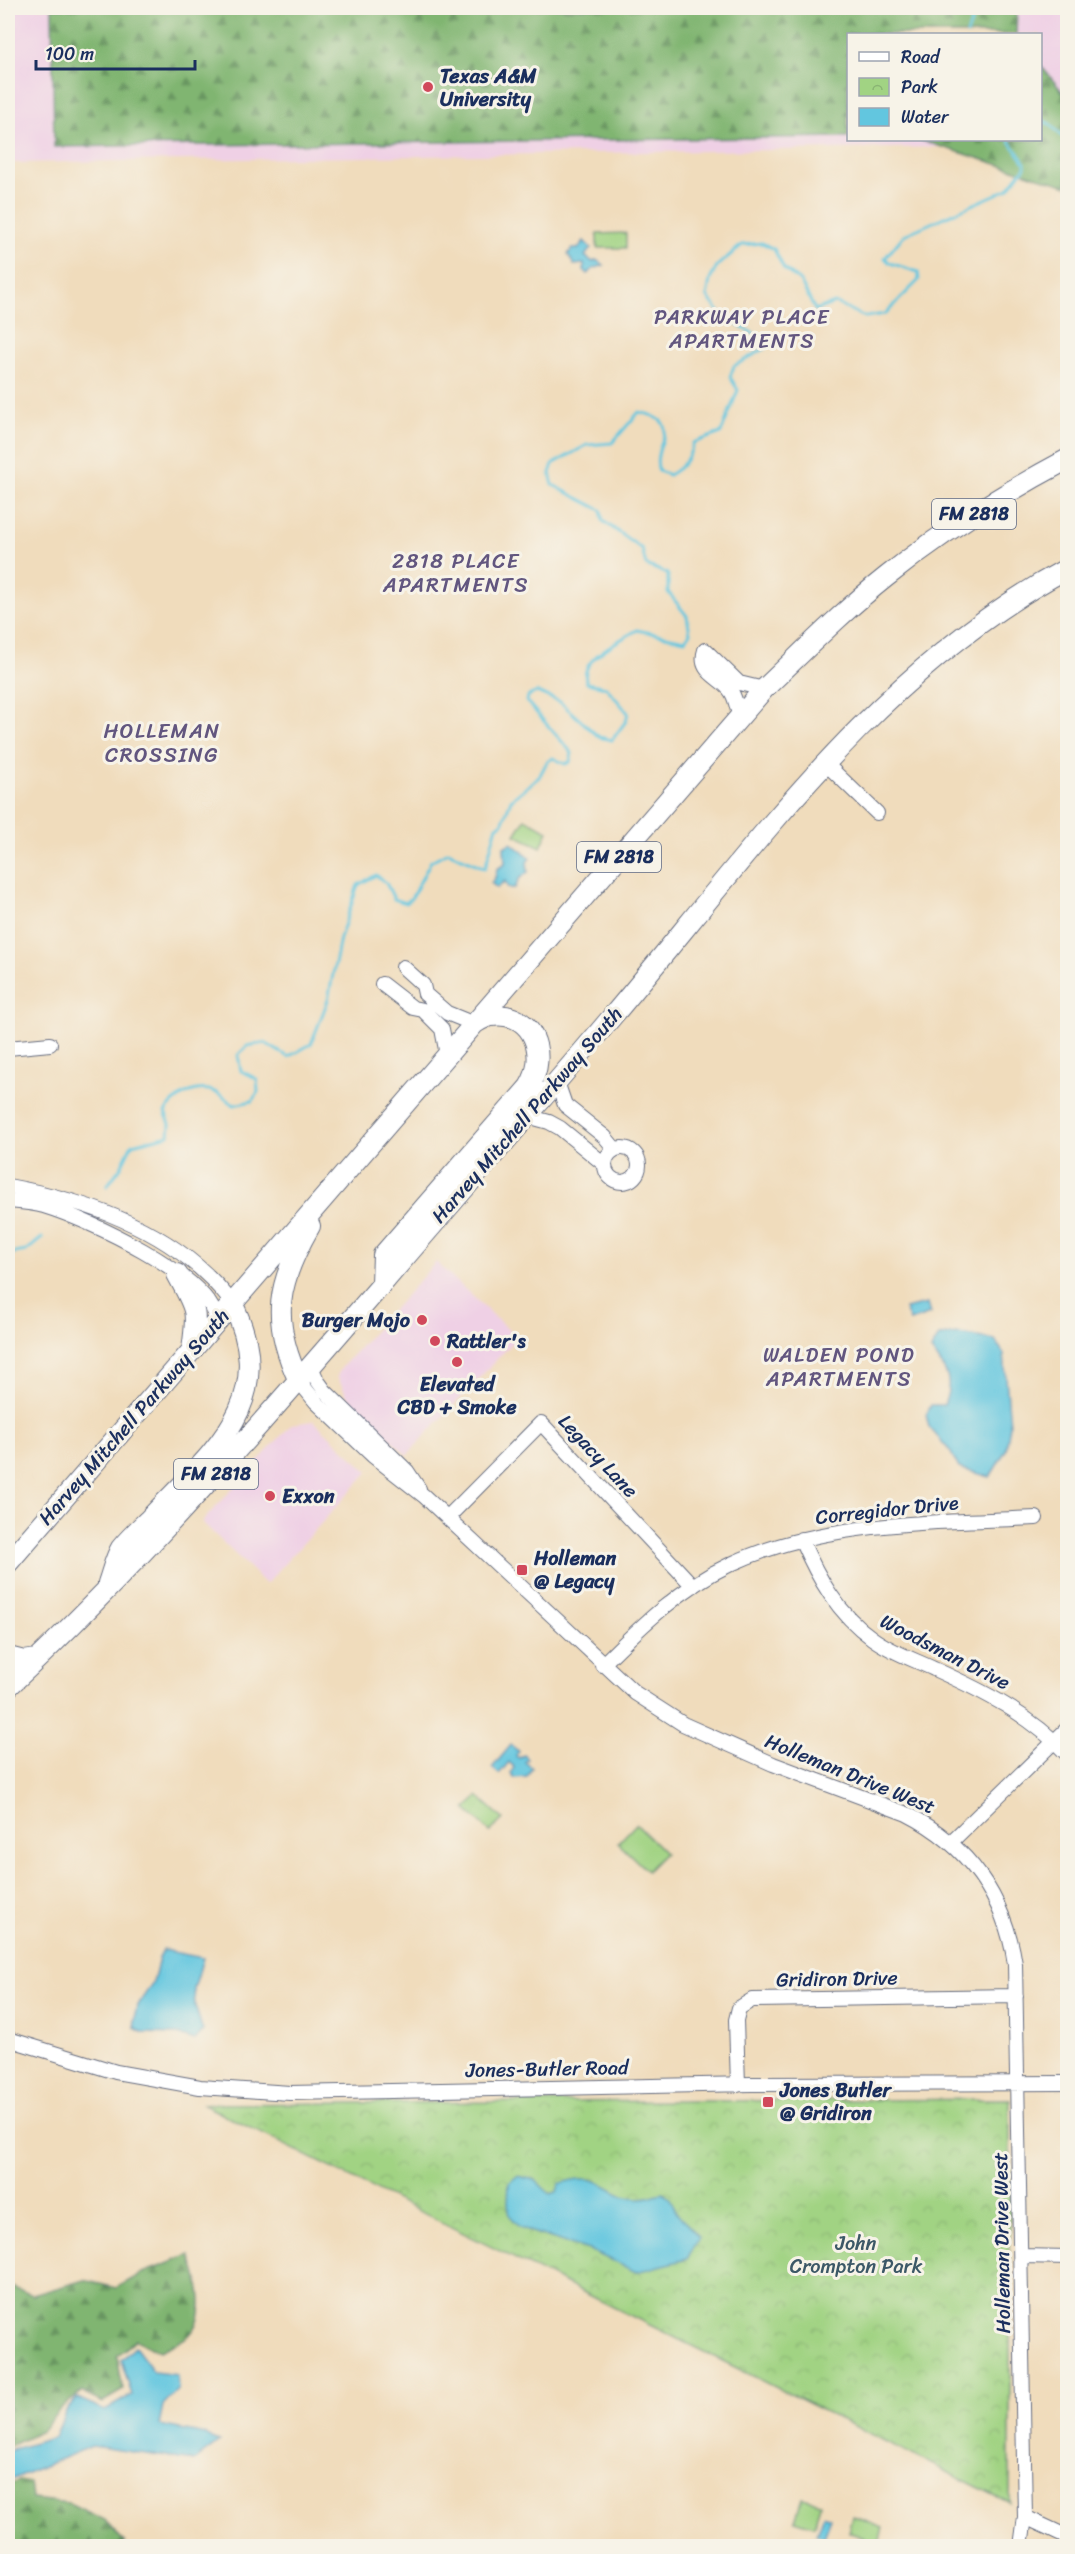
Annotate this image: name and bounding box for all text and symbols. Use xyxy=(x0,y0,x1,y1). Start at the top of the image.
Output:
scale bar xyxy=(36,33,195,71)
legend xyxy=(847,33,1042,141)
text: 100 m xyxy=(45,38,94,70)
text: Road xyxy=(901,41,941,73)
place label: Texas A&M University xyxy=(440,59,537,117)
text: Park xyxy=(901,71,938,103)
marker: Texas A&M University xyxy=(421,80,435,94)
text: Water xyxy=(901,101,950,133)
district label: PARKWAY PLACE APARTMENTS xyxy=(654,298,830,360)
road number: FM 2818 xyxy=(932,499,1016,529)
district label: 2818 PLACE APARTMENTS xyxy=(382,542,529,604)
district label: HOLLEMAN CROSSING xyxy=(104,712,221,774)
road number: FM 2818 xyxy=(577,842,661,872)
street label: Harvey Mitchell Parkway South xyxy=(422,998,632,1232)
street label: Harvey Mitchell Parkway South xyxy=(29,1300,239,1534)
place label: Burger Mojo xyxy=(302,1303,411,1338)
marker: Burger Mojo xyxy=(415,1313,429,1327)
place label: Rattler's xyxy=(446,1324,526,1359)
marker: Rattler's xyxy=(428,1334,442,1348)
district label: WALDEN POND APARTMENTS xyxy=(763,1336,915,1398)
marker: Elevated CBD + Smoke xyxy=(450,1355,464,1369)
place label: Elevated CBD + Smoke xyxy=(397,1367,517,1425)
street label: Legacy Lane xyxy=(549,1406,647,1506)
road number: FM 2818 xyxy=(174,1459,258,1489)
place label: Exxon xyxy=(282,1479,335,1514)
street label: Corregidor Drive xyxy=(814,1485,961,1535)
marker: Exxon xyxy=(263,1489,277,1503)
place label: Holleman @ Legacy xyxy=(533,1541,616,1599)
marker: Holleman @ Legacy xyxy=(515,1563,529,1577)
street label: Woodsman Drive xyxy=(874,1604,1016,1700)
street label: Holleman Drive West xyxy=(759,1724,941,1824)
street label: Gridiron Drive xyxy=(776,1960,898,1998)
street label: Jones-Butler Road xyxy=(464,2050,630,2088)
place label: Jones Butler @ Gridiron xyxy=(779,2073,893,2131)
marker: Jones Butler @ Gridiron xyxy=(761,2095,775,2109)
street label: Holleman Drive West xyxy=(983,2152,1021,2334)
park label: John Crompton Park xyxy=(790,2226,923,2284)

